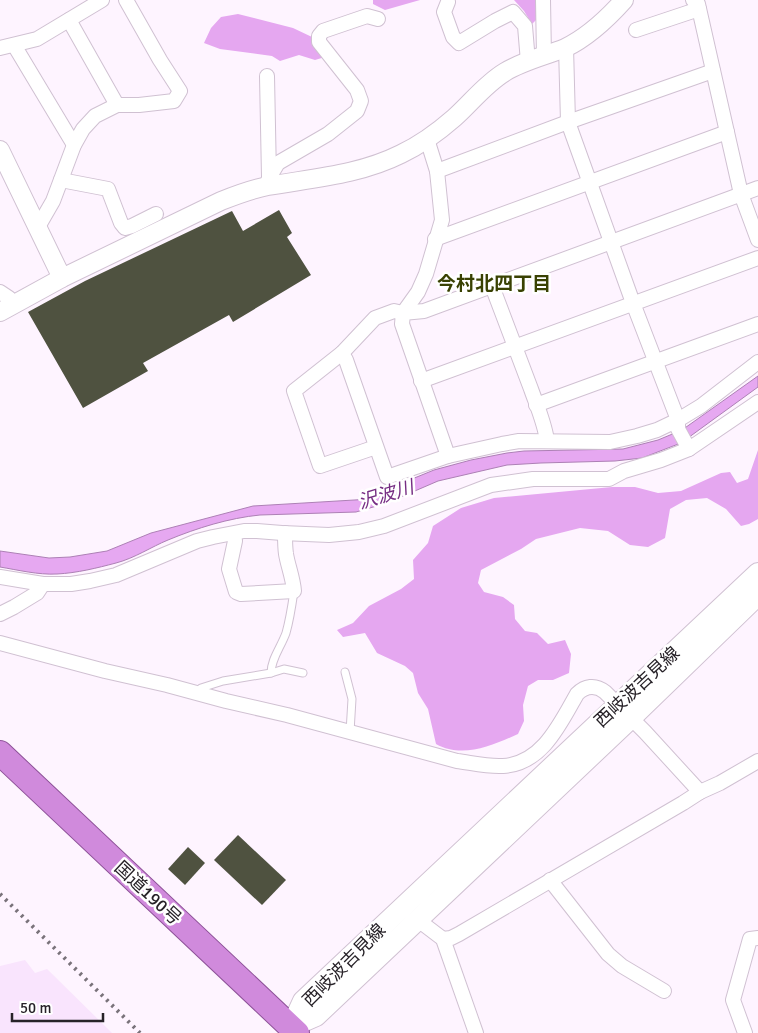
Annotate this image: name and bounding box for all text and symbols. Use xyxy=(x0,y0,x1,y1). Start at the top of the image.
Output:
district label: 今村北四丁目 xyxy=(437,272,551,296)
water label: 沢波川 xyxy=(355,475,419,515)
street label: 西岐波吉見線 xyxy=(590,642,684,732)
street label: 国道190号 xyxy=(110,857,186,929)
street label: 西岐波吉見線 xyxy=(298,919,390,1011)
scale bar xyxy=(12,990,104,1022)
text: 50 m xyxy=(20,999,51,1017)

